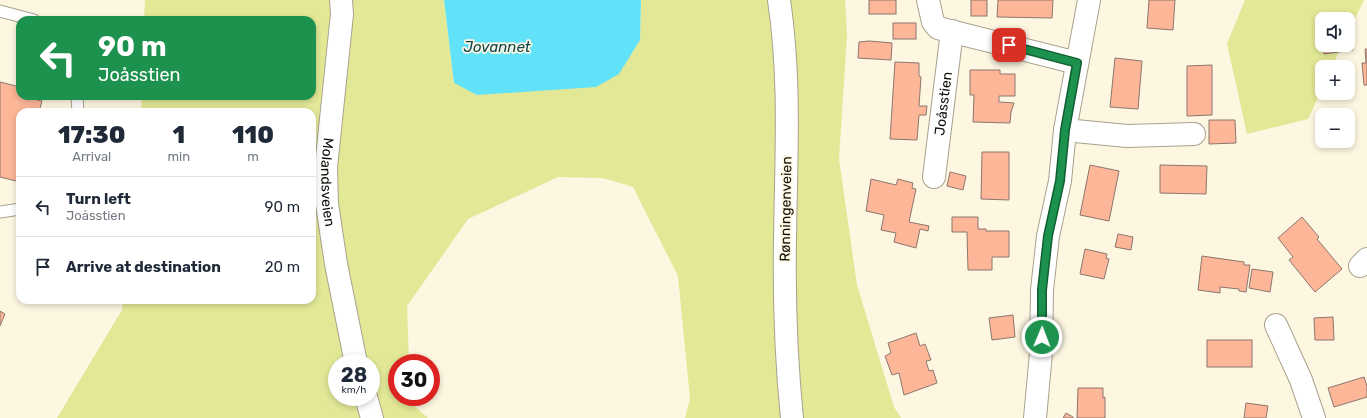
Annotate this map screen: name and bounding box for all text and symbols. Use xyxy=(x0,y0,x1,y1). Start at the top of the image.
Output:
map controls xyxy=(1315,12,1355,148)
button: sound xyxy=(1315,12,1355,52)
pin xyxy=(992,28,1026,62)
text: 90 m xyxy=(98,30,167,63)
icon: left xyxy=(32,32,84,84)
icon: arrive xyxy=(998,34,1020,56)
water label: Jovannet xyxy=(463,38,531,56)
button: + xyxy=(1315,60,1355,100)
text: Joåsstien xyxy=(98,64,180,86)
street label: Joåsstien xyxy=(931,71,955,136)
button: − xyxy=(1315,108,1355,148)
text: 17:30 xyxy=(58,121,126,149)
text: 1 xyxy=(172,121,185,149)
text: 110 xyxy=(232,121,274,149)
street label: Molandsveien xyxy=(317,137,339,228)
text: Arrival xyxy=(72,149,111,164)
text: min xyxy=(167,149,190,164)
text: m xyxy=(247,149,259,164)
street label: Rønningenveien xyxy=(777,156,795,262)
text: Turn left xyxy=(66,190,131,208)
icon: left xyxy=(32,196,54,218)
text: 90 m xyxy=(265,198,300,216)
text: Joåsstien xyxy=(66,208,126,223)
icon: arrive xyxy=(32,256,54,278)
text: Arrive at destination xyxy=(66,258,221,276)
text: 20 m xyxy=(265,258,300,276)
position arrow xyxy=(1021,316,1063,358)
speed limit sign: 30 xyxy=(388,354,440,406)
text: 28 xyxy=(341,363,367,387)
text: km/h xyxy=(342,384,366,396)

